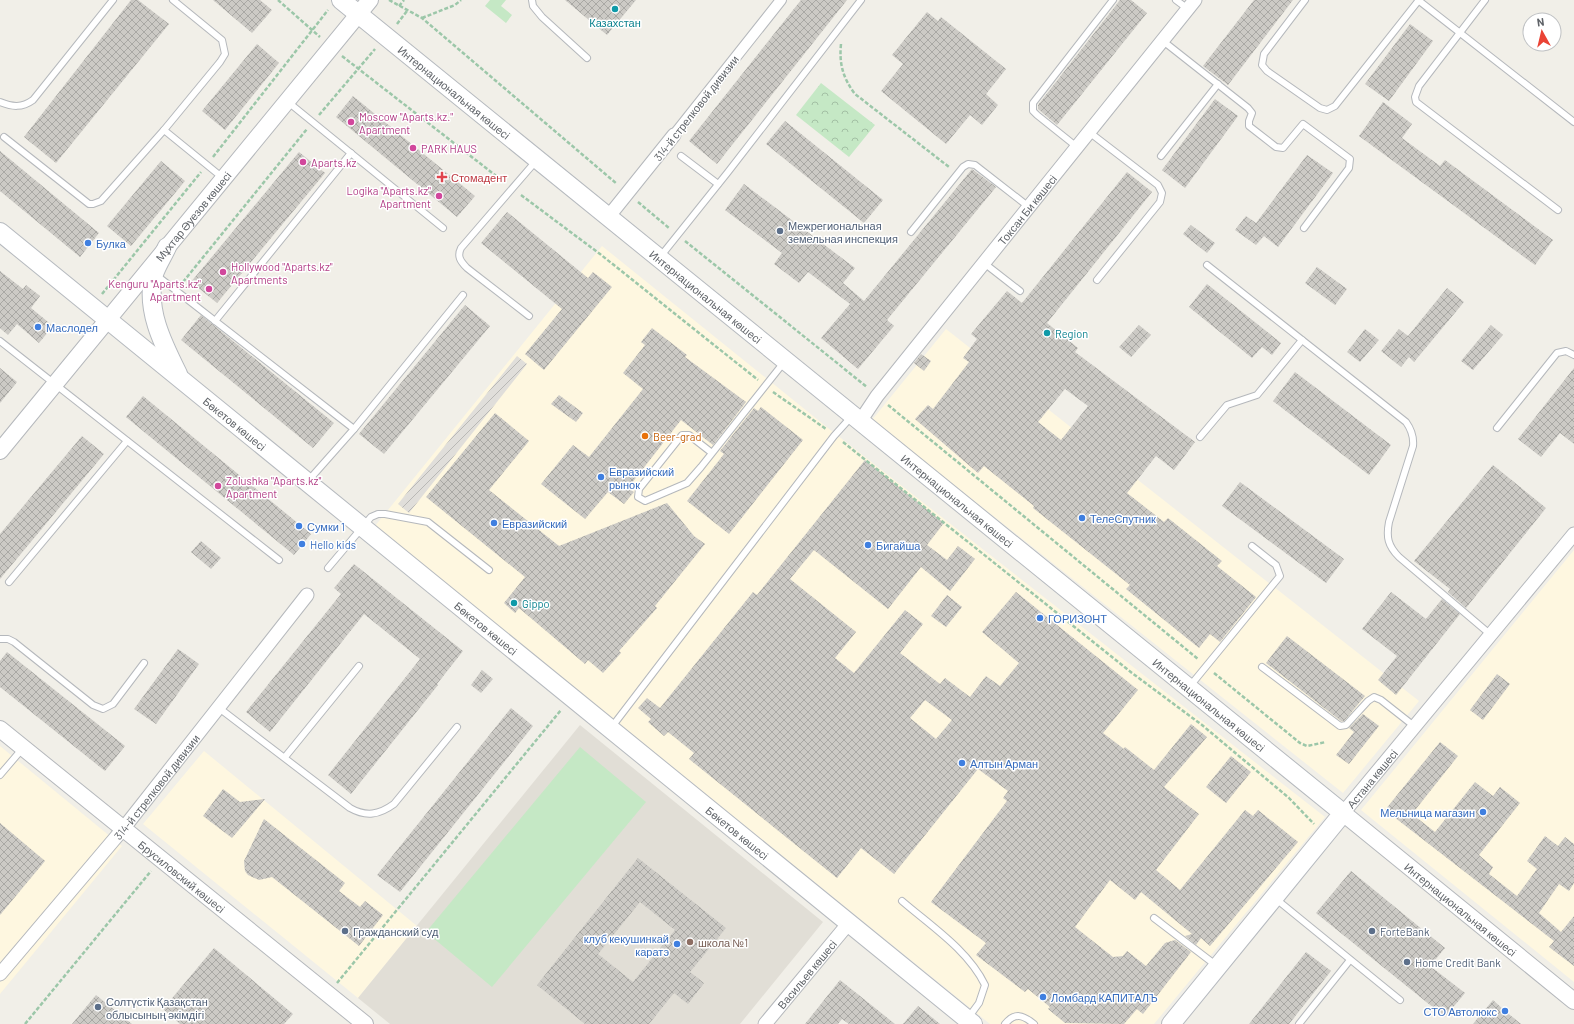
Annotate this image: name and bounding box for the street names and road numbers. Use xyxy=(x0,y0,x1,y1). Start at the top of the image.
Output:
street label: Интернациональная көшесі xyxy=(396,43,513,141)
street label: 314-й стрелковой дивизии xyxy=(651,53,741,163)
street label: Мұхтар Әуезов көшесі xyxy=(152,169,233,263)
street label: Токсан Би көшесі xyxy=(995,172,1059,247)
street label: Интернациональная көшесі xyxy=(647,247,765,345)
street label: Бөкетов көшесі xyxy=(201,394,269,453)
street label: Интернациональная көшесі xyxy=(899,451,1016,550)
street label: Бөкетов көшесі xyxy=(452,598,520,657)
street label: Интернациональная көшесі xyxy=(1151,655,1268,754)
street label: 314-й стрелковой дивизии xyxy=(111,731,202,842)
street label: Астана көшесі xyxy=(1344,746,1400,810)
street label: Бөкетов көшесі xyxy=(704,803,772,862)
street label: Брусиловский көшесі xyxy=(136,837,228,915)
street label: Интернациональная көшесі xyxy=(1402,860,1519,958)
street label: Васильев көшесі xyxy=(774,937,839,1011)

